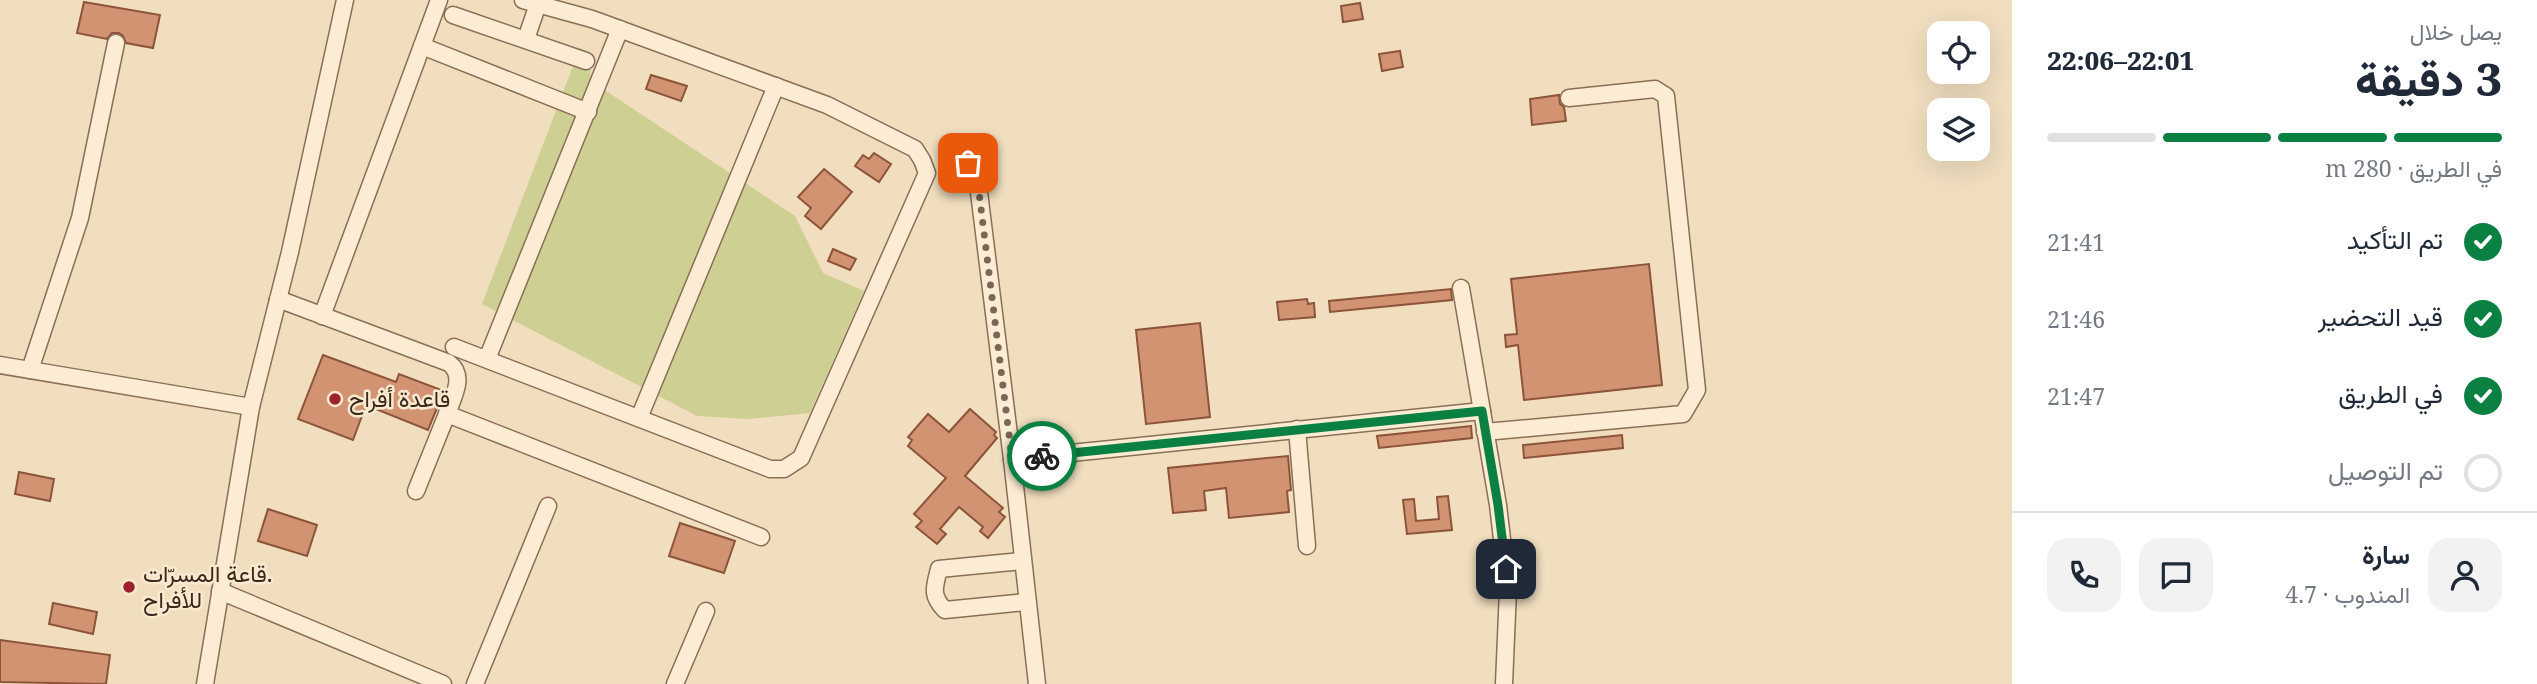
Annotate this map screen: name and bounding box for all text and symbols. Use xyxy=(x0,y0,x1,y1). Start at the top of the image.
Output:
text: يصل خلال xyxy=(2410,15,2502,47)
map controls xyxy=(1927,21,1990,161)
button: locate xyxy=(1927,21,1990,84)
text: 22:01–22:06 xyxy=(2047,42,2194,78)
text: 3 دقيقة xyxy=(2355,47,2502,109)
button: layers xyxy=(1927,98,1990,161)
pin xyxy=(938,133,998,193)
icon: bag xyxy=(949,144,987,182)
text: في الطريق · 280 m xyxy=(2325,152,2502,184)
text: تم التأكيد xyxy=(2347,221,2443,257)
icon: check xyxy=(2464,223,2502,261)
text: 21:41 xyxy=(2047,226,2105,258)
text: قيد التحضير xyxy=(2318,298,2443,334)
icon: check xyxy=(2464,300,2502,338)
text: 21:46 xyxy=(2047,303,2105,335)
text: في الطريق xyxy=(2338,375,2443,411)
icon: check xyxy=(2464,377,2502,415)
text: 21:47 xyxy=(2047,380,2105,412)
place label: قاعدة أفراح xyxy=(349,382,450,415)
marker: قاعدة أفراح xyxy=(327,391,343,407)
courier xyxy=(1007,421,1077,491)
icon: bike xyxy=(1023,437,1061,475)
text: تم التوصيل xyxy=(2328,452,2443,488)
text: سارة xyxy=(2362,536,2410,572)
button: phone xyxy=(2047,538,2121,612)
button: chat xyxy=(2139,538,2213,612)
button: person xyxy=(2428,538,2502,612)
pin xyxy=(1476,539,1536,599)
icon: home xyxy=(1487,550,1525,588)
place label: قاعة المسرّات. للأفراح xyxy=(143,557,273,616)
text: المندوب · 4.7 xyxy=(2285,578,2410,610)
marker: قاعة المسرّات. للأفراح xyxy=(121,579,137,595)

